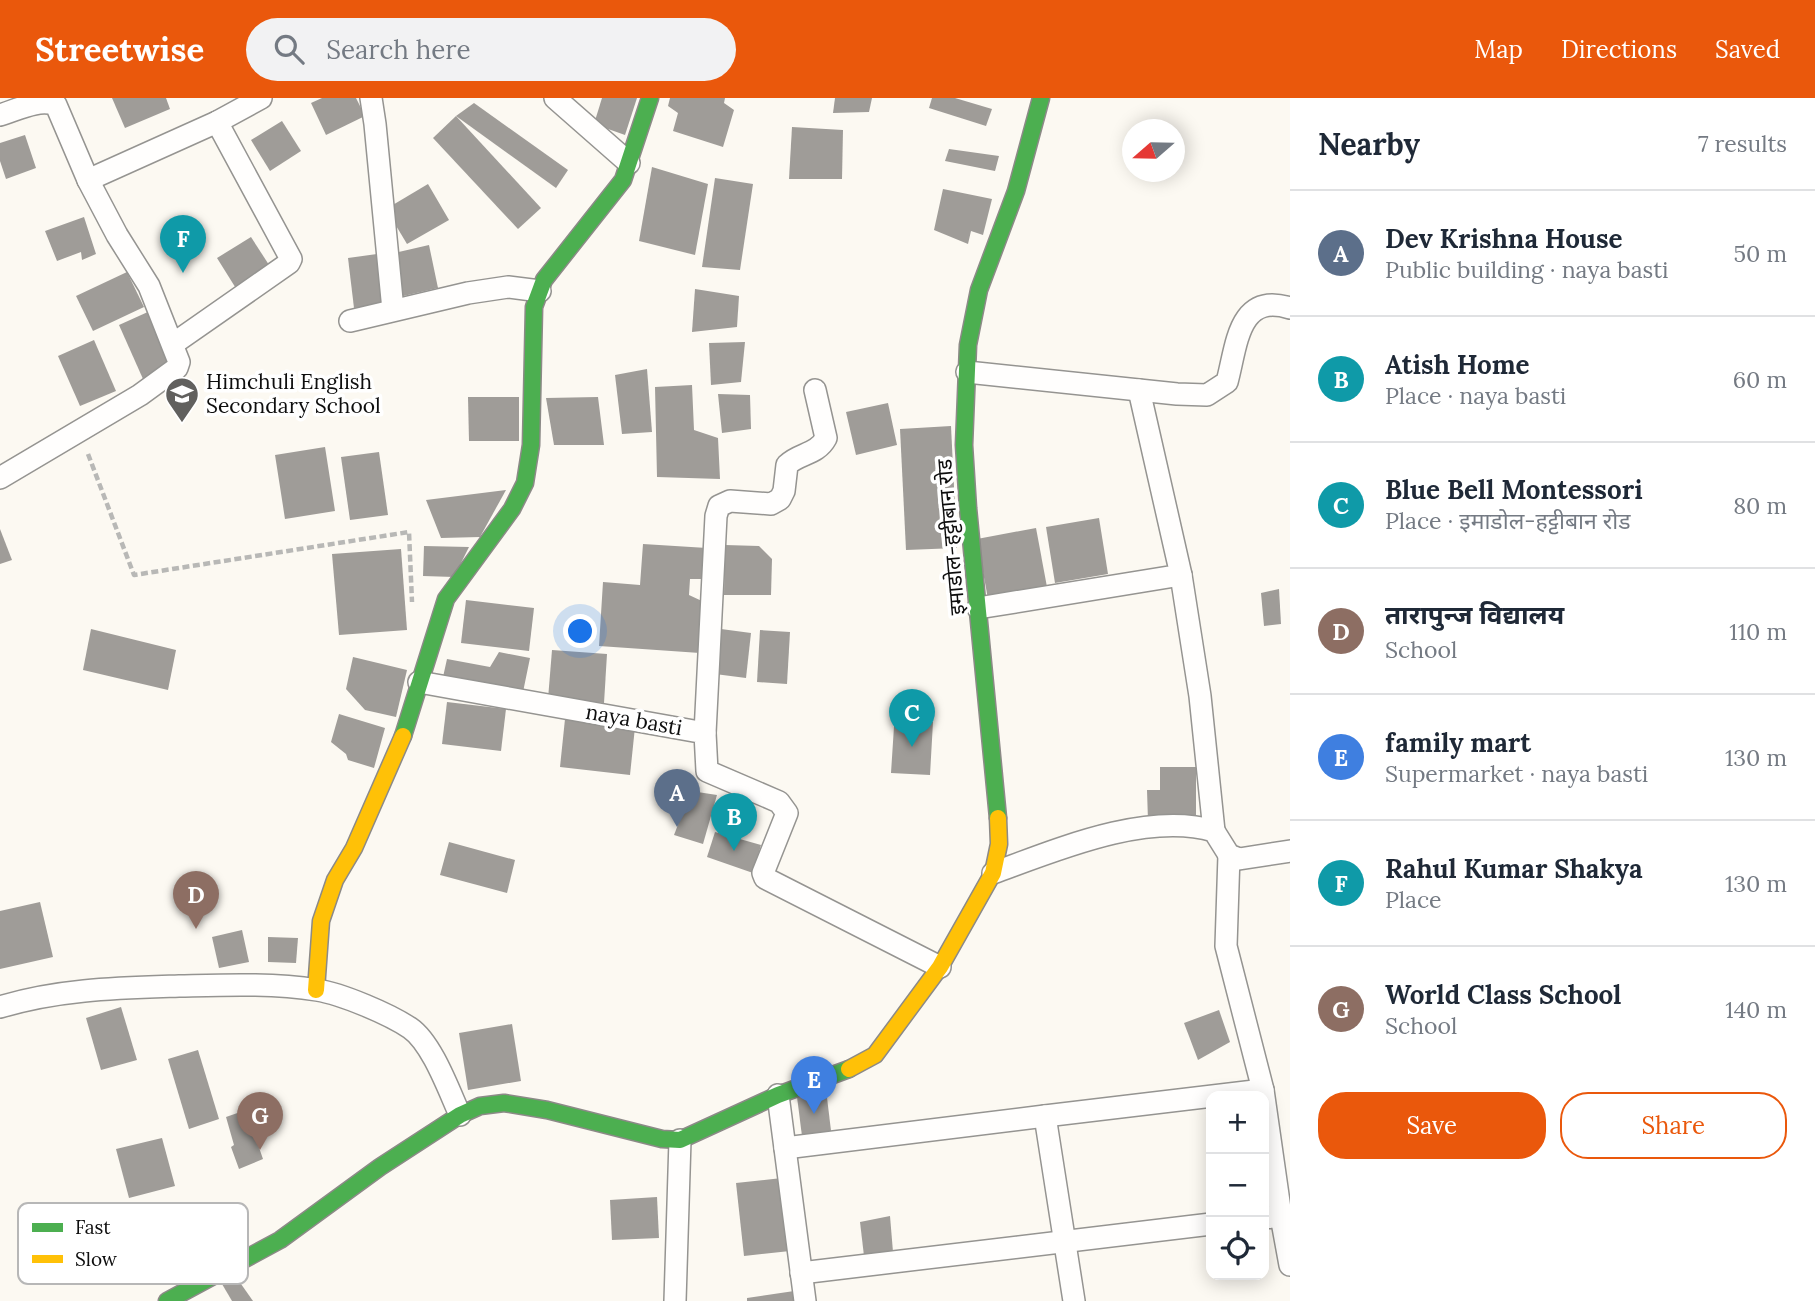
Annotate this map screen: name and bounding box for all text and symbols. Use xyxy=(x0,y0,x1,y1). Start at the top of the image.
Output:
search box xyxy=(246,18,736,81)
text: Streetwise xyxy=(35,28,204,70)
icon: search xyxy=(270,30,308,68)
text: Search here xyxy=(326,33,471,66)
text: Map xyxy=(1474,34,1523,65)
text: Directions xyxy=(1561,34,1677,65)
text: Saved xyxy=(1715,34,1780,65)
north arrow xyxy=(1122,119,1185,182)
text: Nearby xyxy=(1318,125,1420,163)
text: 7 results xyxy=(1698,129,1787,158)
pin: F xyxy=(160,215,206,273)
text: Dev Krishna House xyxy=(1385,222,1623,255)
text: A xyxy=(1333,239,1349,268)
text: 50 m xyxy=(1734,239,1787,268)
text: Public building · naya basti xyxy=(1385,255,1669,284)
text: Atish Home xyxy=(1385,348,1530,381)
text: B xyxy=(1333,365,1349,394)
text: 60 m xyxy=(1733,365,1787,394)
place label: Himchuli English Secondary School xyxy=(206,368,381,419)
school or university icon: Himchuli English Secondary School xyxy=(163,375,201,424)
text: Place · naya basti xyxy=(1385,381,1566,410)
street label: इमाडोल-हट्टीबान रोड xyxy=(930,457,971,616)
text: Blue Bell Montessori xyxy=(1385,473,1643,506)
text: C xyxy=(1333,491,1349,520)
text: 80 m xyxy=(1733,491,1787,520)
text: Place · इमाडोल-हट्टीबान रोड xyxy=(1385,506,1630,535)
text: तारापुन्ज विद्यालय xyxy=(1385,598,1564,631)
your location xyxy=(563,614,597,648)
text: D xyxy=(1332,617,1350,646)
text: 110 m xyxy=(1729,617,1787,646)
text: School xyxy=(1385,635,1457,664)
pin: C xyxy=(889,689,935,747)
street label: naya basti xyxy=(584,698,685,741)
text: family mart xyxy=(1385,726,1531,759)
text: E xyxy=(1334,743,1348,772)
text: 130 m xyxy=(1725,743,1787,772)
text: Supermarket · naya basti xyxy=(1385,759,1648,788)
pin: A xyxy=(654,769,700,827)
pin: B xyxy=(711,793,757,851)
text: Rahul Kumar Shakya xyxy=(1385,852,1643,885)
text: F xyxy=(1334,869,1348,898)
text: 130 m xyxy=(1725,869,1787,898)
pin: D xyxy=(173,871,219,929)
text: Place xyxy=(1385,885,1442,914)
text: World Class School xyxy=(1385,978,1621,1011)
text: G xyxy=(1332,995,1350,1024)
text: 140 m xyxy=(1725,995,1787,1024)
text: School xyxy=(1385,1011,1457,1040)
pin: E xyxy=(791,1056,837,1114)
map controls xyxy=(1206,1091,1269,1280)
button: + xyxy=(1206,1091,1269,1154)
pin: G xyxy=(237,1092,283,1150)
button: Save xyxy=(1318,1092,1546,1159)
button: Share xyxy=(1560,1092,1787,1159)
button: − xyxy=(1206,1154,1269,1217)
legend xyxy=(18,1203,248,1284)
text: Fast xyxy=(75,1215,111,1239)
button: locate xyxy=(1206,1217,1269,1280)
text: Slow xyxy=(75,1247,118,1271)

